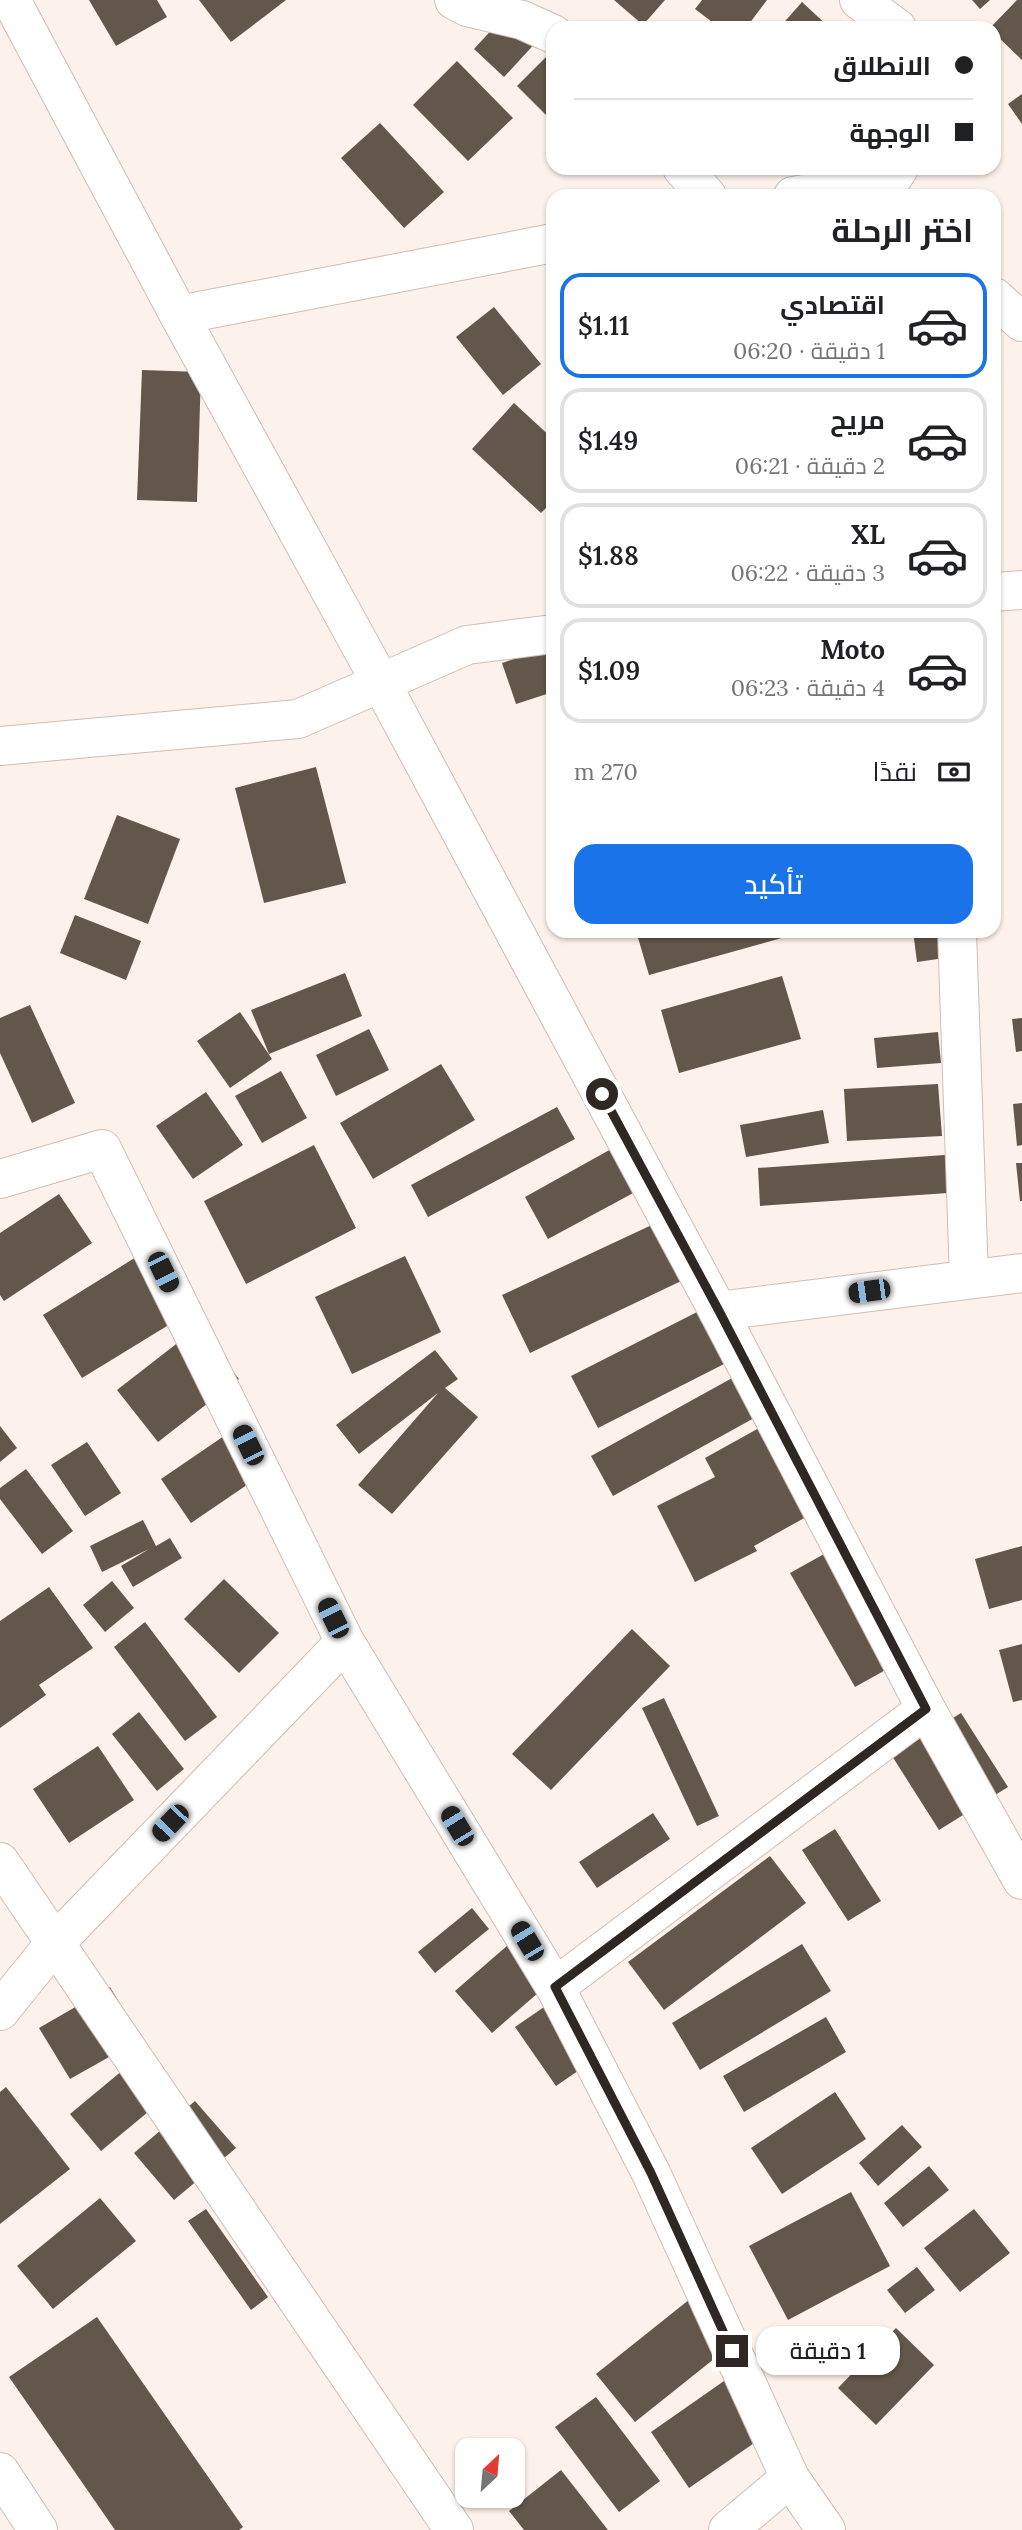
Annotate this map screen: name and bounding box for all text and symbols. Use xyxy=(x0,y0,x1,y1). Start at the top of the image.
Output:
text: الانطلاق xyxy=(833,49,931,82)
text: الوجهة xyxy=(850,116,931,149)
text: اختر الرحلة xyxy=(832,210,973,251)
text: اقتصادي xyxy=(780,288,885,321)
icon: car xyxy=(906,294,969,357)
text: $1.11 xyxy=(578,309,630,342)
text: 1 دقيقة · 06:20 xyxy=(733,336,885,365)
text: مريح xyxy=(830,403,885,436)
icon: car xyxy=(906,409,969,472)
text: $1.49 xyxy=(578,424,638,457)
text: 2 دقيقة · 06:21 xyxy=(735,451,885,480)
text: XL xyxy=(851,518,885,551)
icon: car xyxy=(906,524,969,587)
text: $1.88 xyxy=(578,539,639,572)
text: 3 دقيقة · 06:22 xyxy=(730,558,885,587)
text: Moto xyxy=(820,633,885,666)
icon: car xyxy=(906,639,969,702)
text: $1.09 xyxy=(578,654,640,687)
text: 4 دقيقة · 06:23 xyxy=(731,673,885,702)
icon: cash xyxy=(935,753,973,791)
text: نقدًا xyxy=(873,755,917,788)
text: 270 m xyxy=(574,757,638,786)
button: تأكيد xyxy=(574,844,973,924)
route start xyxy=(586,1078,618,1110)
car xyxy=(145,1249,182,1295)
car xyxy=(847,1278,892,1304)
car xyxy=(230,1422,267,1468)
car xyxy=(315,1595,352,1641)
car xyxy=(148,1801,193,1845)
car xyxy=(438,1803,477,1849)
car xyxy=(508,1918,547,1964)
callout: 1 دقيقة xyxy=(756,2326,900,2376)
route end xyxy=(716,2335,748,2367)
text: 1 دقيقة xyxy=(790,2336,866,2365)
north arrow xyxy=(455,2438,525,2508)
map controls xyxy=(455,2438,525,2508)

